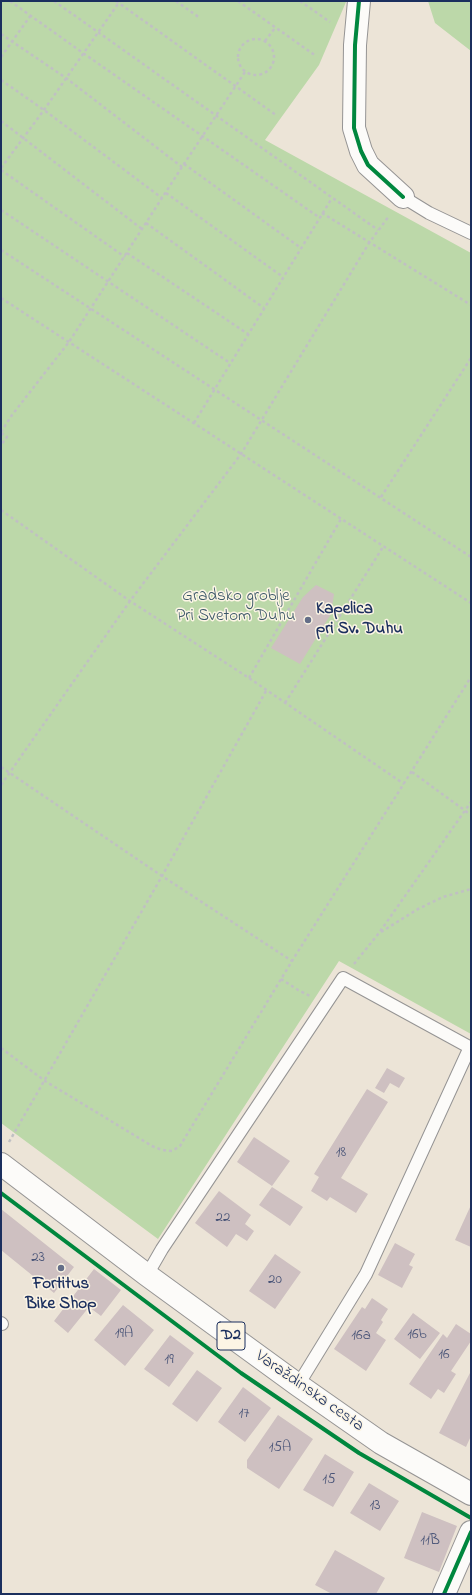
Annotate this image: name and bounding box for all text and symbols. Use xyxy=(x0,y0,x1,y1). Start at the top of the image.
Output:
park label: Gradsko groblje Pri Svetom Duhu xyxy=(177,587,295,627)
place label: Kapelica pri Sv. Duhu xyxy=(316,600,403,640)
marker: Kapelica pri Sv. Duhu xyxy=(303,615,313,625)
house number: 18 xyxy=(336,1145,346,1163)
house number: 22 xyxy=(216,1210,230,1228)
house number: 23 xyxy=(31,1250,45,1268)
marker: Fortitus Bike Shop xyxy=(56,1263,66,1273)
house number: 20 xyxy=(268,1272,282,1290)
place label: Fortitus Bike Shop xyxy=(26,1275,96,1315)
road number: D2 xyxy=(217,1322,245,1350)
house number: 19A xyxy=(115,1326,133,1344)
house number: 16b xyxy=(407,1327,427,1345)
house number: 16a xyxy=(351,1328,371,1346)
street label: Varaždinska cesta xyxy=(251,1347,367,1437)
house number: 16 xyxy=(438,1347,450,1365)
house number: 19 xyxy=(164,1352,174,1370)
house number: 17 xyxy=(239,1406,249,1424)
house number: 15A xyxy=(269,1440,291,1458)
house number: 15 xyxy=(322,1472,336,1490)
house number: 13 xyxy=(370,1498,380,1516)
house number: 11B xyxy=(420,1533,440,1551)

